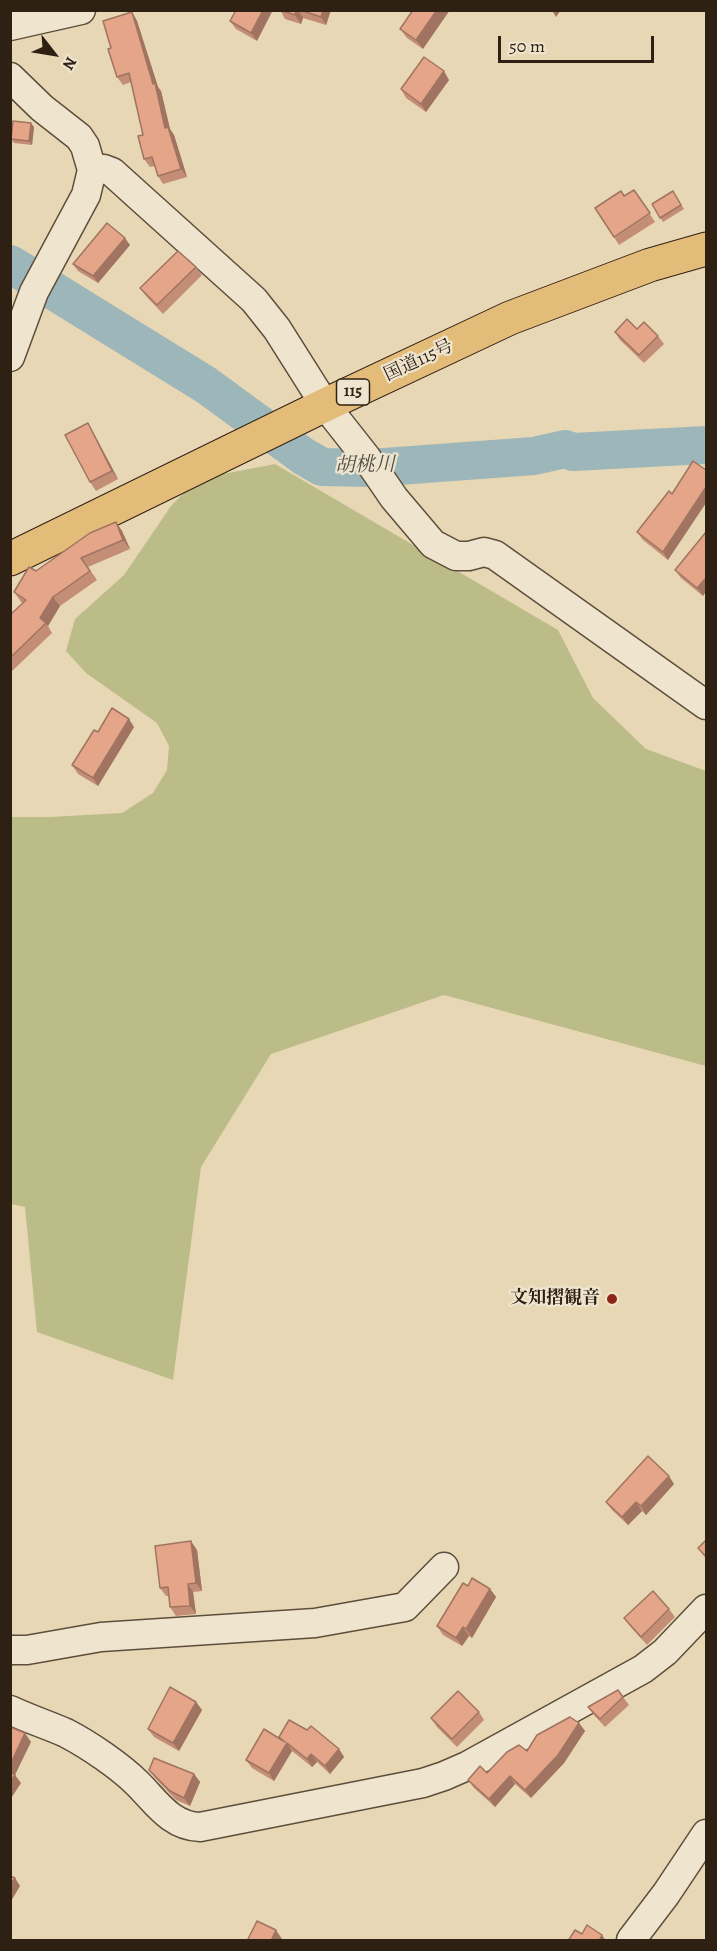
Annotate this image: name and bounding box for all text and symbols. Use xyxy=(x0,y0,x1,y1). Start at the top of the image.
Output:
north arrow xyxy=(24,24,84,84)
scale bar xyxy=(501,24,657,62)
text: 50 m xyxy=(509,34,545,58)
text: N xyxy=(57,53,82,74)
street label: 国道115号 xyxy=(381,336,457,386)
road number: 115 xyxy=(336,379,370,405)
water label: 胡桃川 xyxy=(335,453,395,479)
place label: 文知摺観音 xyxy=(510,1288,600,1310)
marker: 文知摺観音 xyxy=(605,1292,619,1306)

